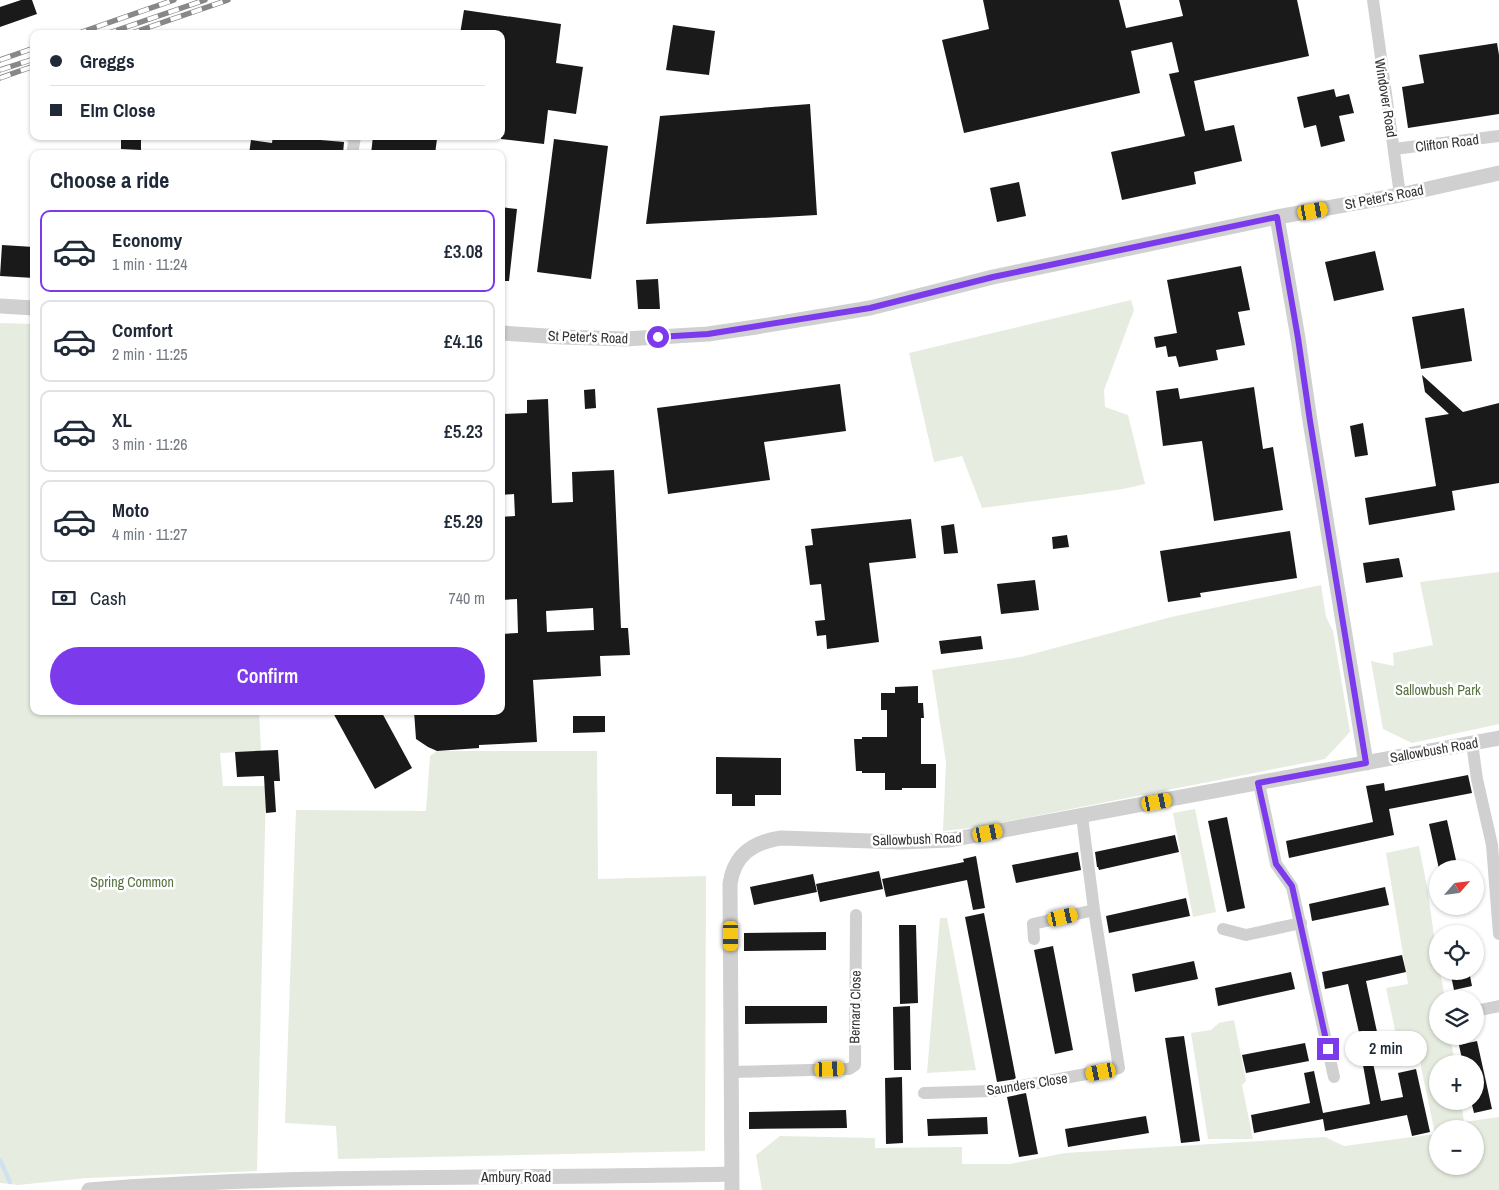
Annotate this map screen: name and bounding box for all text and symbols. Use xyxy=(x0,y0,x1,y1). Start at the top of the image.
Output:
text: Greggs xyxy=(80,48,135,74)
street label: Windover Road xyxy=(1371,57,1401,139)
text: Elm Close xyxy=(80,97,155,123)
street label: Clifton Road xyxy=(1414,130,1480,156)
text: Choose a ride xyxy=(50,165,169,195)
street label: St Peter's Road xyxy=(1343,181,1425,213)
car xyxy=(1296,201,1329,221)
text: Economy xyxy=(112,227,182,253)
icon: car xyxy=(52,229,97,274)
text: £3.08 xyxy=(444,238,483,264)
text: 1 min · 11:24 xyxy=(112,253,188,275)
text: Comfort xyxy=(112,317,173,343)
icon: car xyxy=(52,319,97,364)
route start xyxy=(647,326,669,348)
street label: St Peter's Road xyxy=(548,327,628,347)
text: £4.16 xyxy=(444,328,483,354)
text: 2 min · 11:25 xyxy=(112,343,188,365)
text: XL xyxy=(112,407,132,433)
icon: car xyxy=(52,409,97,454)
text: £5.23 xyxy=(444,418,483,444)
text: 3 min · 11:26 xyxy=(112,433,188,455)
text: Moto xyxy=(112,497,149,523)
icon: car xyxy=(52,499,97,544)
text: £5.29 xyxy=(444,508,483,534)
text: 4 min · 11:27 xyxy=(112,523,188,545)
icon: cash xyxy=(50,584,78,612)
text: Cash xyxy=(90,585,126,611)
text: 740 m xyxy=(449,587,485,609)
button: Confirm xyxy=(50,647,485,705)
park label: Sallowbush Park xyxy=(1395,681,1481,699)
street label: Sallowbush Road xyxy=(1388,733,1480,767)
car xyxy=(1140,792,1173,812)
car xyxy=(971,823,1004,843)
street label: Sallowbush Road xyxy=(872,828,962,850)
north arrow xyxy=(1429,860,1484,915)
map controls xyxy=(1429,860,1484,1175)
park label: Spring Common xyxy=(90,873,174,891)
car xyxy=(1046,906,1079,928)
car xyxy=(723,921,738,951)
button: locate xyxy=(1429,925,1484,980)
street label: Bernard Close xyxy=(845,970,865,1044)
button: layers xyxy=(1429,990,1484,1045)
callout: 2 min xyxy=(1346,1032,1428,1066)
text: 2 min xyxy=(1369,1037,1403,1059)
route end xyxy=(1317,1038,1339,1060)
button: + xyxy=(1429,1055,1484,1110)
car xyxy=(814,1061,845,1077)
car xyxy=(1084,1062,1117,1082)
street label: Saunders Close xyxy=(985,1069,1069,1099)
button: − xyxy=(1429,1120,1484,1175)
street label: Ambury Road xyxy=(480,1168,551,1186)

